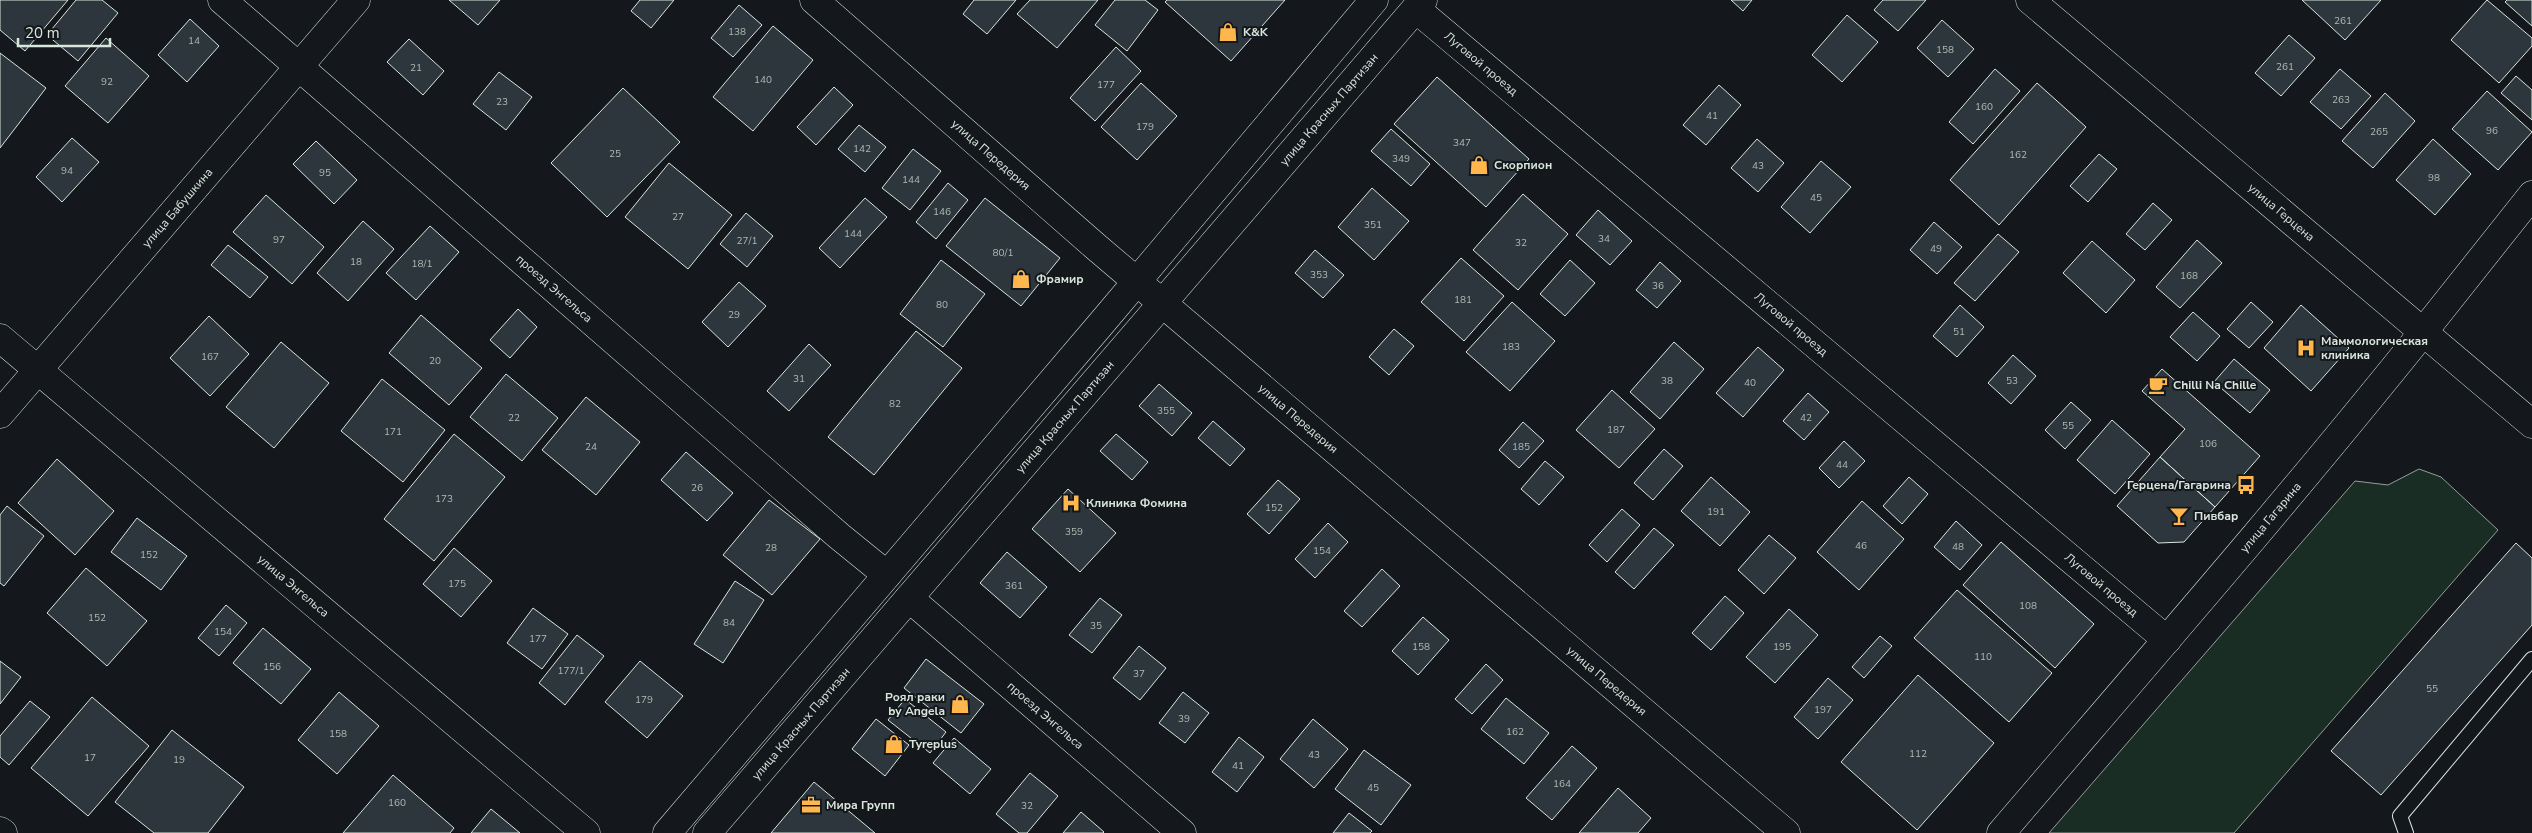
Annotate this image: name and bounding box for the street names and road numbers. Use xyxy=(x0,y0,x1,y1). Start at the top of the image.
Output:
street label: Луговой проезд xyxy=(1441,28,1521,99)
street label: улица Красных Партизан xyxy=(1276,50,1382,169)
street label: улица Передерия xyxy=(948,116,1034,194)
street label: улица Бабушкина xyxy=(139,164,216,251)
street label: улица Герцена xyxy=(2245,180,2318,245)
street label: проезд Энгельса xyxy=(513,251,596,326)
street label: Луговой проезд xyxy=(1751,289,1831,360)
street label: улица Красных Партизан xyxy=(1012,357,1118,476)
street label: улица Передерия xyxy=(1255,380,1341,457)
street label: улица Гагарина xyxy=(2236,479,2305,556)
street label: Луговой проезд xyxy=(2061,549,2141,620)
street label: улица Энгельса xyxy=(254,551,332,621)
street label: улица Передерия xyxy=(1563,642,1650,719)
street label: улица Красных Партизан xyxy=(748,664,854,783)
street label: проезд Энгельса xyxy=(1004,678,1087,753)

